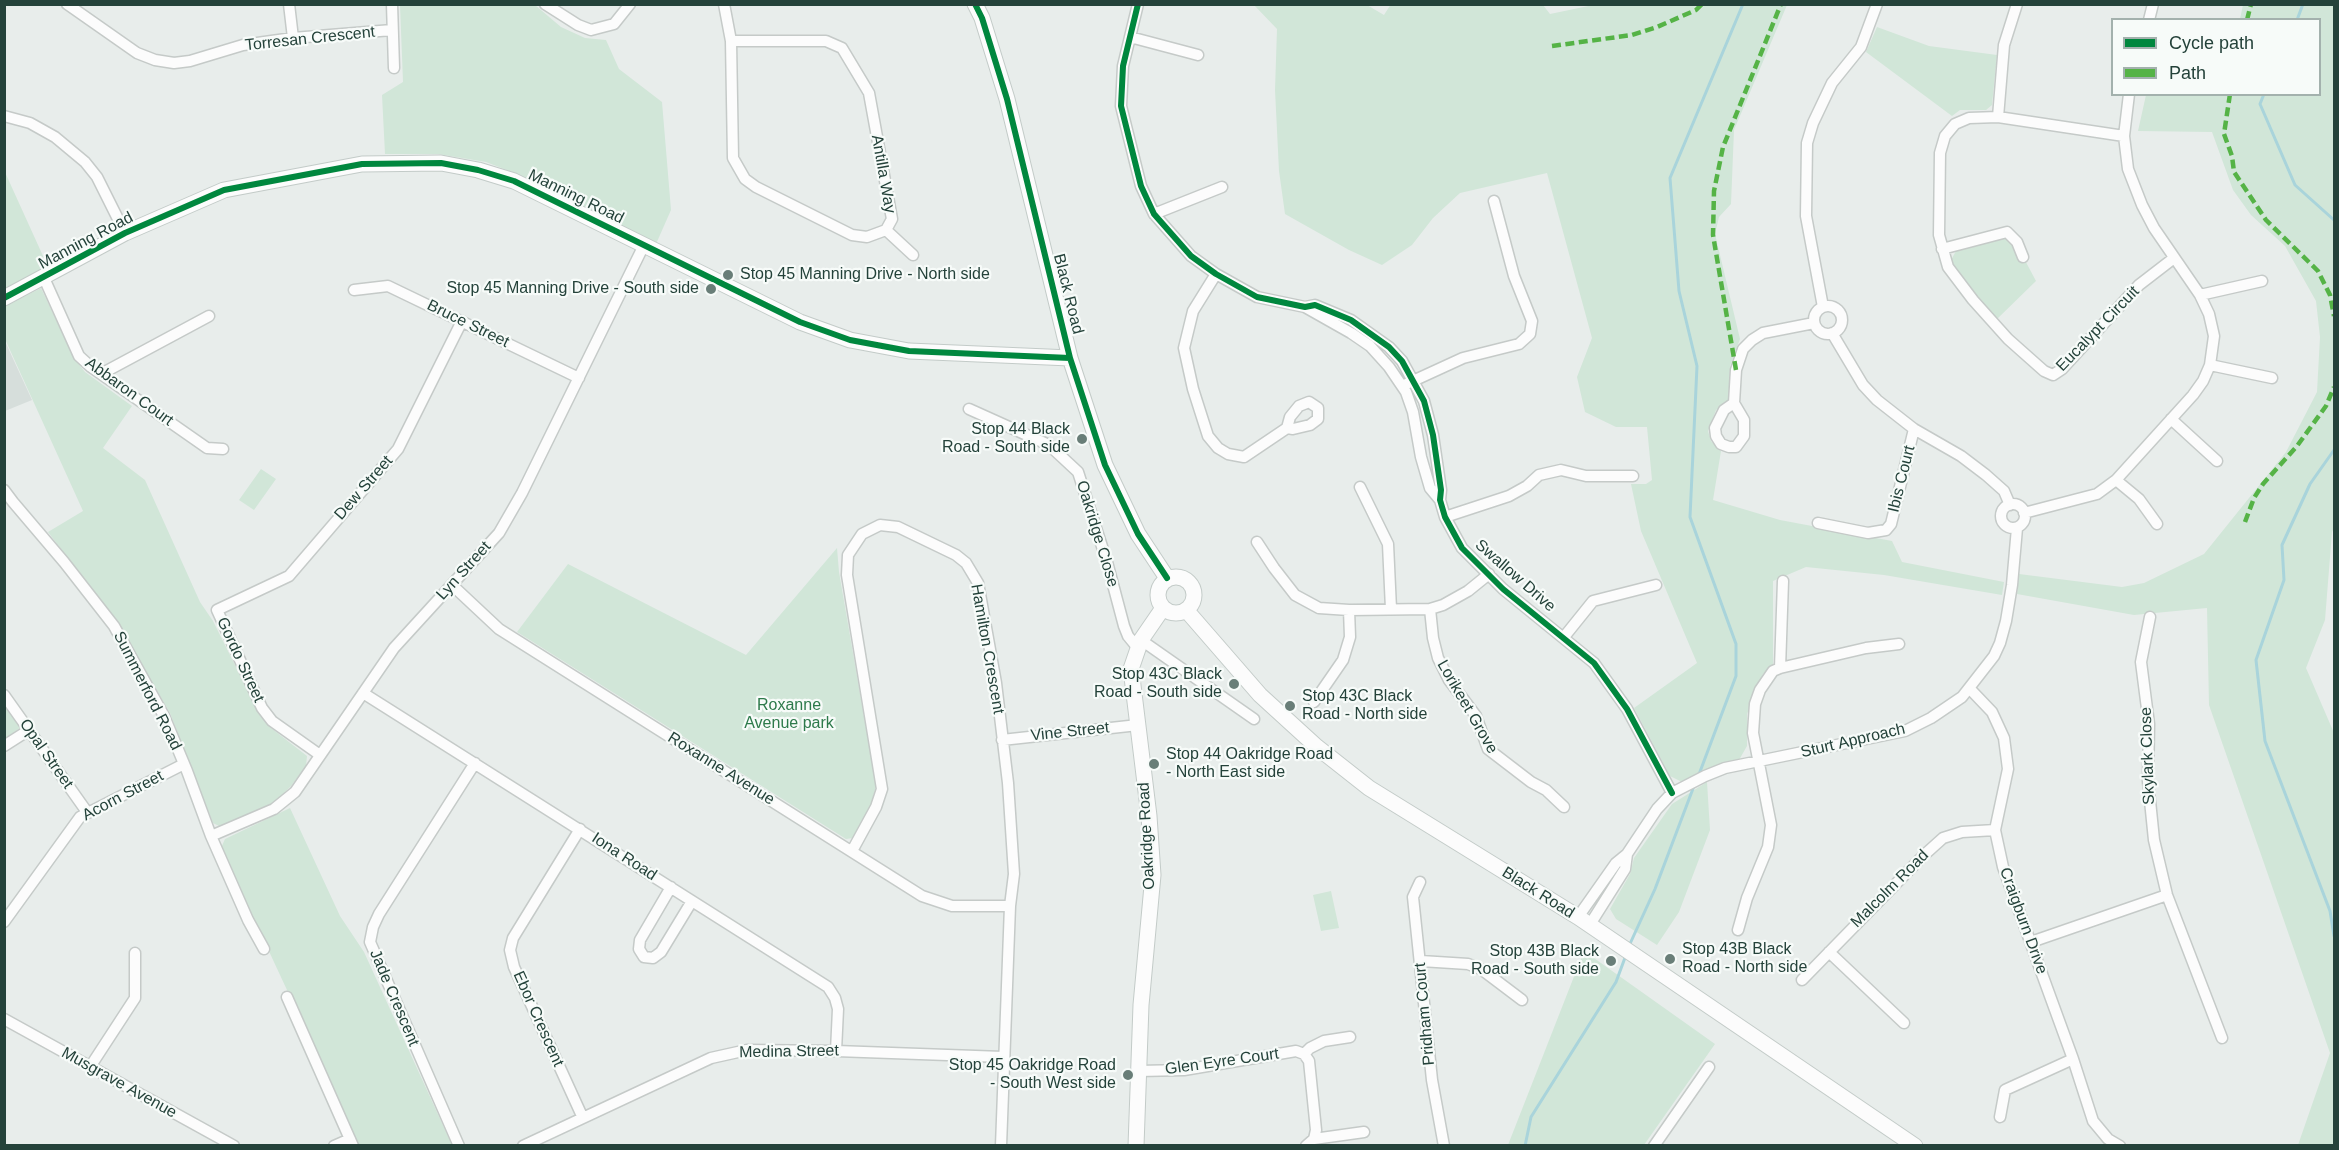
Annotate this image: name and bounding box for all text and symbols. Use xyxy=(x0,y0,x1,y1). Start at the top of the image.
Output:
legend xyxy=(2111,18,2321,96)
street label: Torresan Crescent xyxy=(244,23,376,55)
text: Cycle path xyxy=(2169,33,2254,53)
text: Path xyxy=(2169,63,2206,83)
street label: Antilla Way xyxy=(867,133,899,215)
street label: Manning Road xyxy=(525,166,627,228)
street label: Manning Road xyxy=(36,208,136,274)
street label: Black Road xyxy=(1049,252,1087,336)
place label: Stop 45 Manning Drive - North side xyxy=(740,265,990,285)
marker: Stop 45 Manning Drive - North side xyxy=(721,268,735,282)
place label: Stop 45 Manning Drive - South side xyxy=(446,279,699,299)
marker: Stop 45 Manning Drive - South side xyxy=(704,282,718,296)
street label: Eucalypt Circuit xyxy=(2052,282,2144,376)
street label: Bruce Street xyxy=(424,296,512,352)
street label: Abbaron Court xyxy=(81,354,177,430)
place label: Stop 44 Black Road - South side xyxy=(942,420,1070,458)
marker: Stop 44 Black Road - South side xyxy=(1075,432,1089,446)
street label: Ibis Court xyxy=(1884,443,1920,515)
street label: Dew Street xyxy=(331,452,397,524)
street label: Oakridge Close xyxy=(1072,478,1122,590)
street label: Swallow Drive xyxy=(1471,536,1559,616)
street label: Lyn Street xyxy=(433,538,495,604)
street label: Hamilton Crescent xyxy=(966,583,1008,715)
street label: Gordo Street xyxy=(212,614,268,706)
street label: Summerford Road xyxy=(109,628,185,754)
street label: Lorikeet Grove xyxy=(1432,657,1502,757)
place label: Stop 43C Black Road - South side xyxy=(1094,665,1222,703)
marker: Stop 43C Black Road - South side xyxy=(1227,677,1241,691)
place label: Stop 43C Black Road - North side xyxy=(1302,687,1427,725)
park label: Roxanne Avenue park xyxy=(744,696,834,734)
marker: Stop 43C Black Road - North side xyxy=(1283,699,1297,713)
street label: Skylark Close xyxy=(2137,707,2159,805)
street label: Opal Street xyxy=(15,715,77,793)
street label: Vine Street xyxy=(1030,718,1110,746)
street label: Sturt Approach xyxy=(1799,720,1907,762)
street label: Roxanne Avenue xyxy=(664,728,778,810)
place label: Stop 44 Oakridge Road - North East side xyxy=(1166,745,1333,783)
marker: Stop 44 Oakridge Road - North East side xyxy=(1147,757,1161,771)
street label: Acorn Street xyxy=(79,767,167,825)
street label: Oakridge Road xyxy=(1135,782,1159,890)
street label: Iona Road xyxy=(588,829,660,885)
street label: Malcolm Road xyxy=(1847,846,1933,932)
street label: Black Road xyxy=(1498,863,1578,923)
street label: Craigburn Drive xyxy=(1995,865,2051,977)
place label: Stop 43B Black Road - North side xyxy=(1682,940,1807,978)
place label: Stop 43B Black Road - South side xyxy=(1471,942,1599,980)
street label: Jade Crescent xyxy=(365,947,423,1049)
marker: Stop 43B Black Road - North side xyxy=(1663,952,1677,966)
marker: Stop 43B Black Road - South side xyxy=(1604,954,1618,968)
street label: Pridham Court xyxy=(1411,962,1439,1066)
street label: Ebor Crescent xyxy=(508,968,568,1070)
street label: Medina Street xyxy=(739,1042,839,1062)
street label: Musgrave Avenue xyxy=(58,1043,180,1123)
street label: Glen Eyre Court xyxy=(1164,1045,1280,1079)
place label: Stop 45 Oakridge Road - South West side xyxy=(949,1056,1116,1094)
marker: Stop 45 Oakridge Road - South West side xyxy=(1121,1068,1135,1082)

